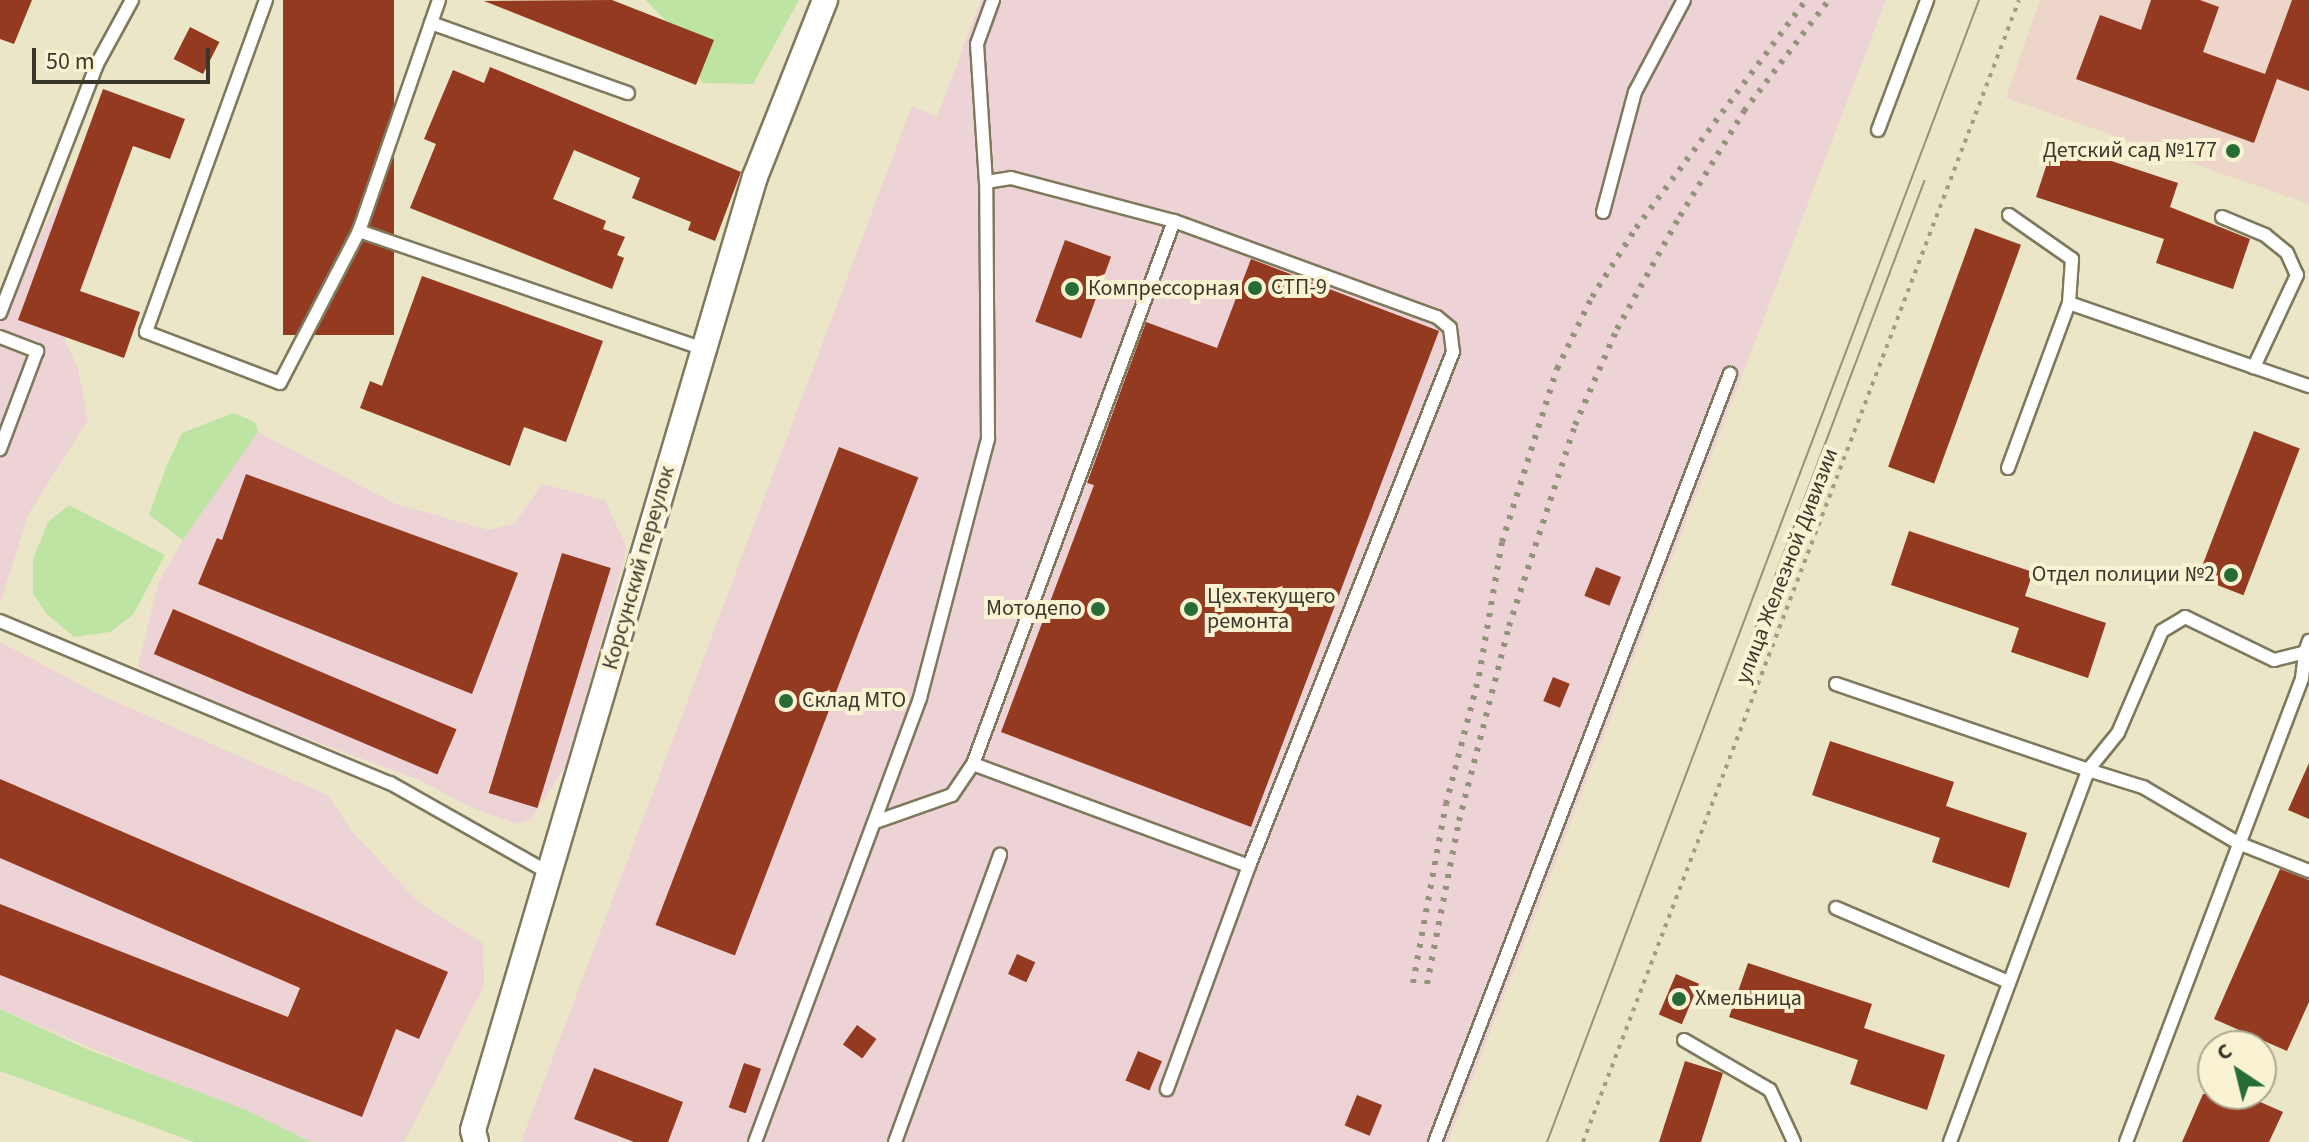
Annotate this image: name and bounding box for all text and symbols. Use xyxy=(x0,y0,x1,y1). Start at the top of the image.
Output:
scale bar xyxy=(36,32,214,82)
text: 50 m xyxy=(46,44,95,79)
place label: Детский сад №177 xyxy=(2043,138,2217,164)
marker: Детский сад №177 xyxy=(2224,142,2242,160)
place label: СТП-9 xyxy=(1271,275,1327,301)
place label: Компрессорная xyxy=(1088,276,1240,302)
marker: СТП-9 xyxy=(1246,279,1264,297)
marker: Компрессорная xyxy=(1063,280,1081,298)
street label: улица Железной Дивизии xyxy=(1730,445,1844,687)
street label: Корсунский переулок xyxy=(597,463,681,673)
place label: Отдел полиции №2 xyxy=(2032,562,2215,588)
marker: Отдел полиции №2 xyxy=(2222,566,2240,584)
place label: Цех текущего ремонта xyxy=(1207,583,1336,634)
place label: Мотодепо xyxy=(986,596,1082,622)
marker: Мотодепо xyxy=(1089,600,1107,618)
marker: Цех текущего ремонта xyxy=(1182,600,1200,618)
place label: Склад МТО xyxy=(802,688,906,714)
marker: Склад МТО xyxy=(777,692,795,710)
place label: Хмельница xyxy=(1695,986,1802,1012)
marker: Хмельница xyxy=(1670,990,1688,1008)
north arrow xyxy=(2197,1030,2277,1110)
text: С xyxy=(2210,1035,2239,1069)

